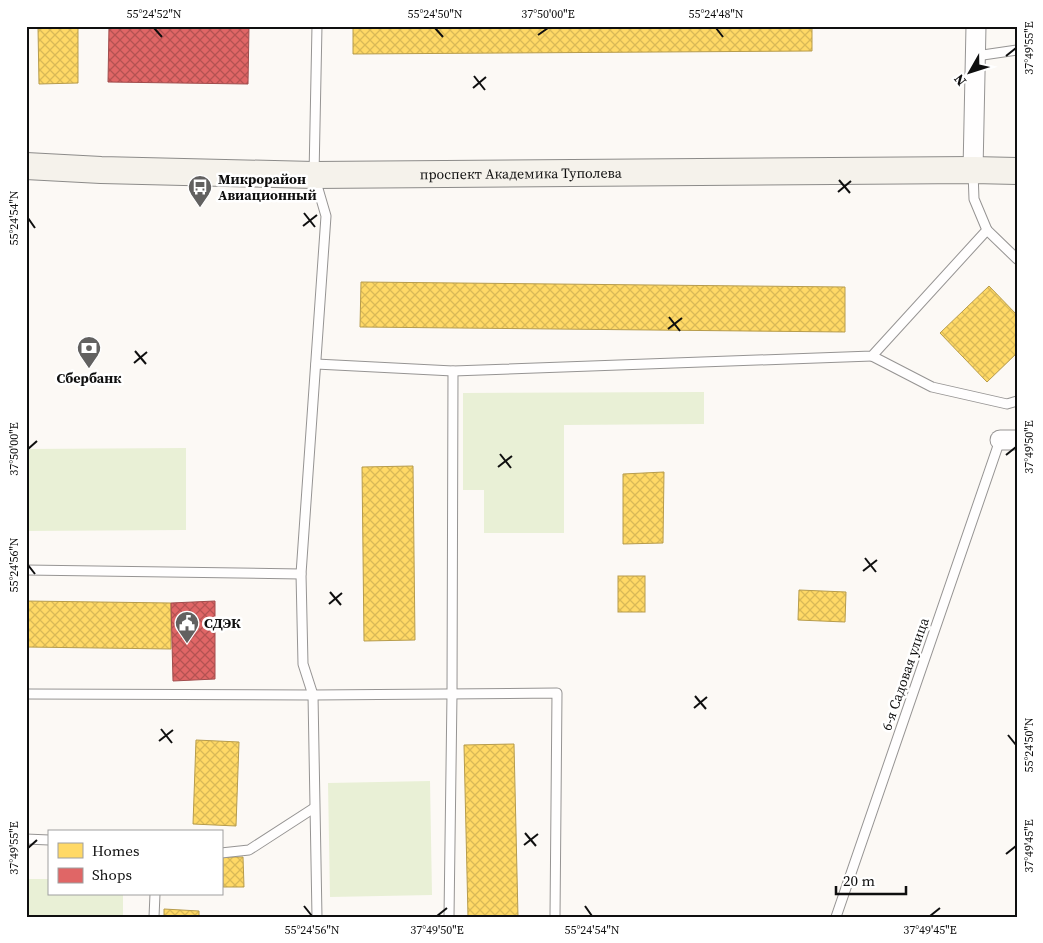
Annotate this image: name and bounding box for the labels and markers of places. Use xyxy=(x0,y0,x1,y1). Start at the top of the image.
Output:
place label: Микрорайон Авиационный xyxy=(218,169,317,205)
bus stop icon: Микрорайон Авиационный xyxy=(187,174,213,208)
bank icon: Сбербанк xyxy=(76,335,102,369)
place label: Сбербанк xyxy=(56,368,122,388)
public building icon: СДЭК xyxy=(174,610,200,644)
place label: СДЭК xyxy=(204,613,241,633)

